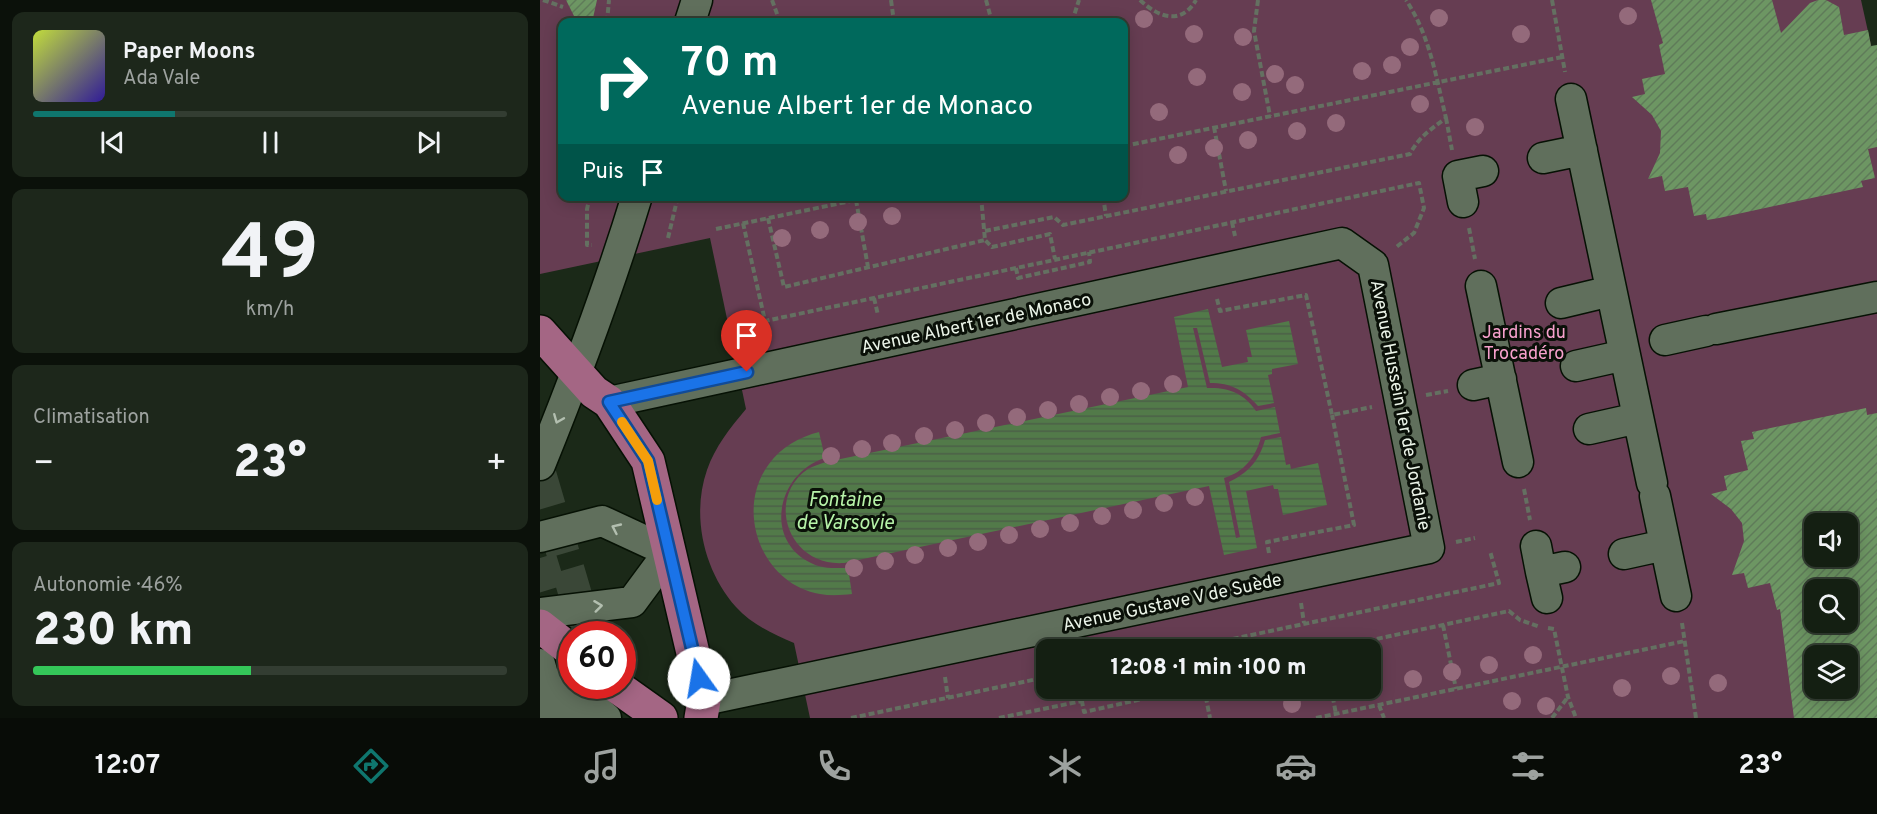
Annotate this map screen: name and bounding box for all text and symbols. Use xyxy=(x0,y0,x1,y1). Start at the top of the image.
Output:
text: 70 m xyxy=(681,38,779,91)
text: Paper Moons xyxy=(123,39,255,66)
icon: right xyxy=(582,42,660,120)
text: Ada Vale xyxy=(123,66,200,92)
text: Avenue Albert 1er de Monaco xyxy=(681,90,1033,124)
icon: previous xyxy=(96,126,129,159)
icon: pause xyxy=(254,126,287,159)
icon: next xyxy=(412,126,445,159)
icon: arrive xyxy=(636,156,669,189)
text: Puis xyxy=(582,159,624,186)
text: 49 xyxy=(221,208,319,307)
street label: Avenue Hussein 1er de Jordanie xyxy=(1364,278,1435,533)
street label: Avenue Albert 1er de Monaco xyxy=(859,289,1093,360)
text: km/h xyxy=(246,297,294,323)
pin xyxy=(721,310,772,372)
icon: arrive xyxy=(730,319,763,352)
park label: Jardins du Trocadéro xyxy=(1482,322,1566,366)
text: Climatisation xyxy=(33,405,150,431)
one-way arrow xyxy=(553,413,566,424)
text: 23° xyxy=(233,436,307,493)
text: − xyxy=(33,444,54,486)
text: + xyxy=(486,444,507,486)
water label: Fontaine de Varsovie xyxy=(796,488,895,537)
map controls xyxy=(1804,513,1858,699)
button: sound xyxy=(1804,513,1858,567)
one-way arrow xyxy=(611,523,622,535)
street label: Avenue Gustave V de Suède xyxy=(1061,569,1284,638)
text: Autonomie · 46% xyxy=(33,573,183,599)
button: search xyxy=(1804,579,1858,633)
one-way arrow xyxy=(593,600,603,613)
text: 230 km xyxy=(33,604,193,661)
speed limit sign: 60 xyxy=(558,621,636,699)
button: layers xyxy=(1804,645,1858,699)
position arrow xyxy=(667,646,731,710)
text: 12:08 · 1 min · 100 m xyxy=(1110,655,1307,682)
icon: directions xyxy=(350,745,392,787)
icon: music xyxy=(581,745,623,787)
icon: phone xyxy=(813,745,855,787)
icon: climate xyxy=(1044,745,1086,787)
icon: car xyxy=(1275,745,1317,787)
icon: filters xyxy=(1507,745,1549,787)
text: 12:07 xyxy=(95,749,160,783)
text: 23° xyxy=(1738,749,1782,783)

